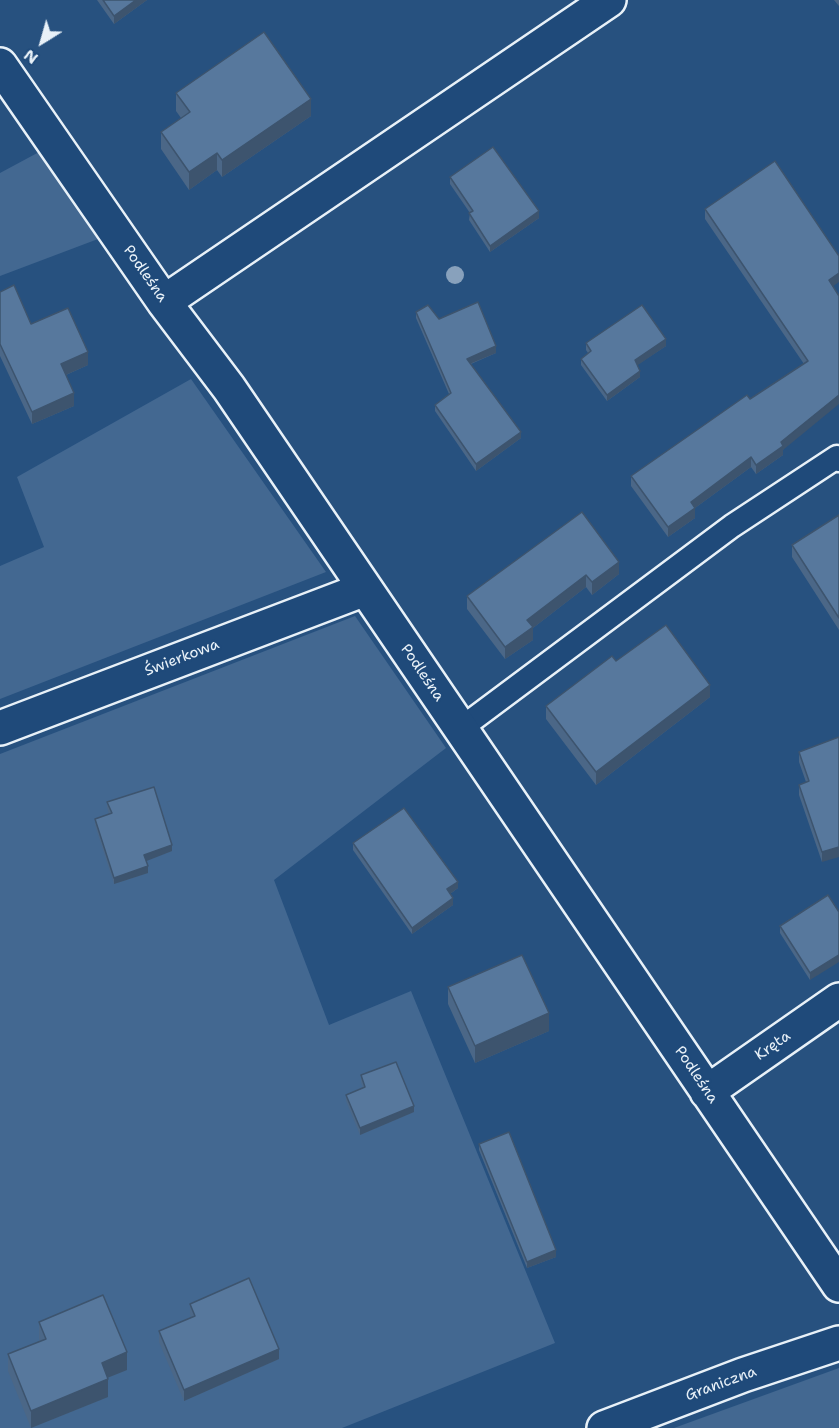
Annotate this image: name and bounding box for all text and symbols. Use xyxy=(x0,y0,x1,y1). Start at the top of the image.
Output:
north arrow xyxy=(12,12,72,72)
text: N xyxy=(19,45,42,69)
street label: Podleśna xyxy=(119,242,171,306)
street label: Świerkowa xyxy=(142,636,222,680)
street label: Podleśna xyxy=(396,641,448,705)
street label: Kręta xyxy=(752,1027,794,1065)
street label: Podleśna xyxy=(670,1043,722,1107)
street label: Graniczna xyxy=(683,1363,759,1405)

